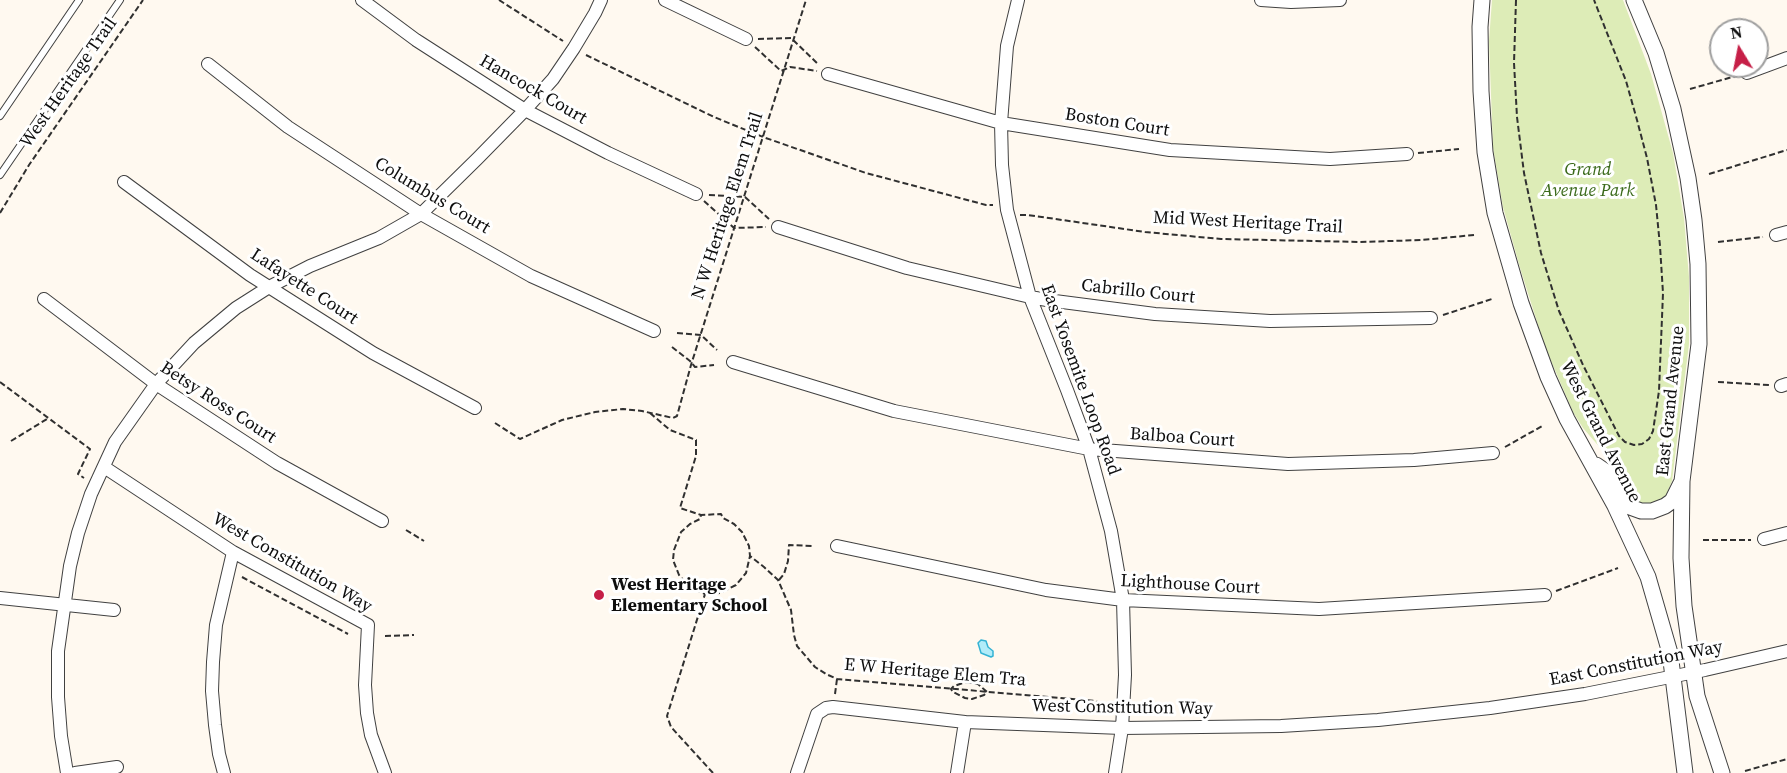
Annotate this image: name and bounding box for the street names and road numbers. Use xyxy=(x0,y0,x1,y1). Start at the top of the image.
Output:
street label: West Heritage Trail xyxy=(16,14,122,152)
street label: Hancock Court xyxy=(475,51,591,129)
street label: Boston Court xyxy=(1063,104,1171,142)
street label: N W Heritage Elem Trail xyxy=(687,110,769,302)
street label: Columbus Court xyxy=(370,153,494,239)
street label: Mid West Heritage Trail xyxy=(1153,207,1343,239)
street label: Lafayette Court xyxy=(246,244,362,330)
street label: Cabrillo Court xyxy=(1080,275,1196,309)
street label: East Yosemite Loop Road xyxy=(1035,282,1125,478)
street label: East Grand Avenue xyxy=(1652,325,1690,477)
street label: Betsy Ross Court xyxy=(156,357,280,449)
street label: West Grand Avenue xyxy=(1555,357,1645,507)
street label: Balboa Court xyxy=(1129,424,1235,452)
street label: West Constitution Way xyxy=(208,508,376,618)
street label: Lighthouse Court xyxy=(1120,571,1260,599)
street label: East Constitution Way xyxy=(1548,637,1724,691)
street label: E W Heritage Elem Tra xyxy=(843,654,1027,692)
street label: West Constitution Way xyxy=(1031,696,1213,720)

